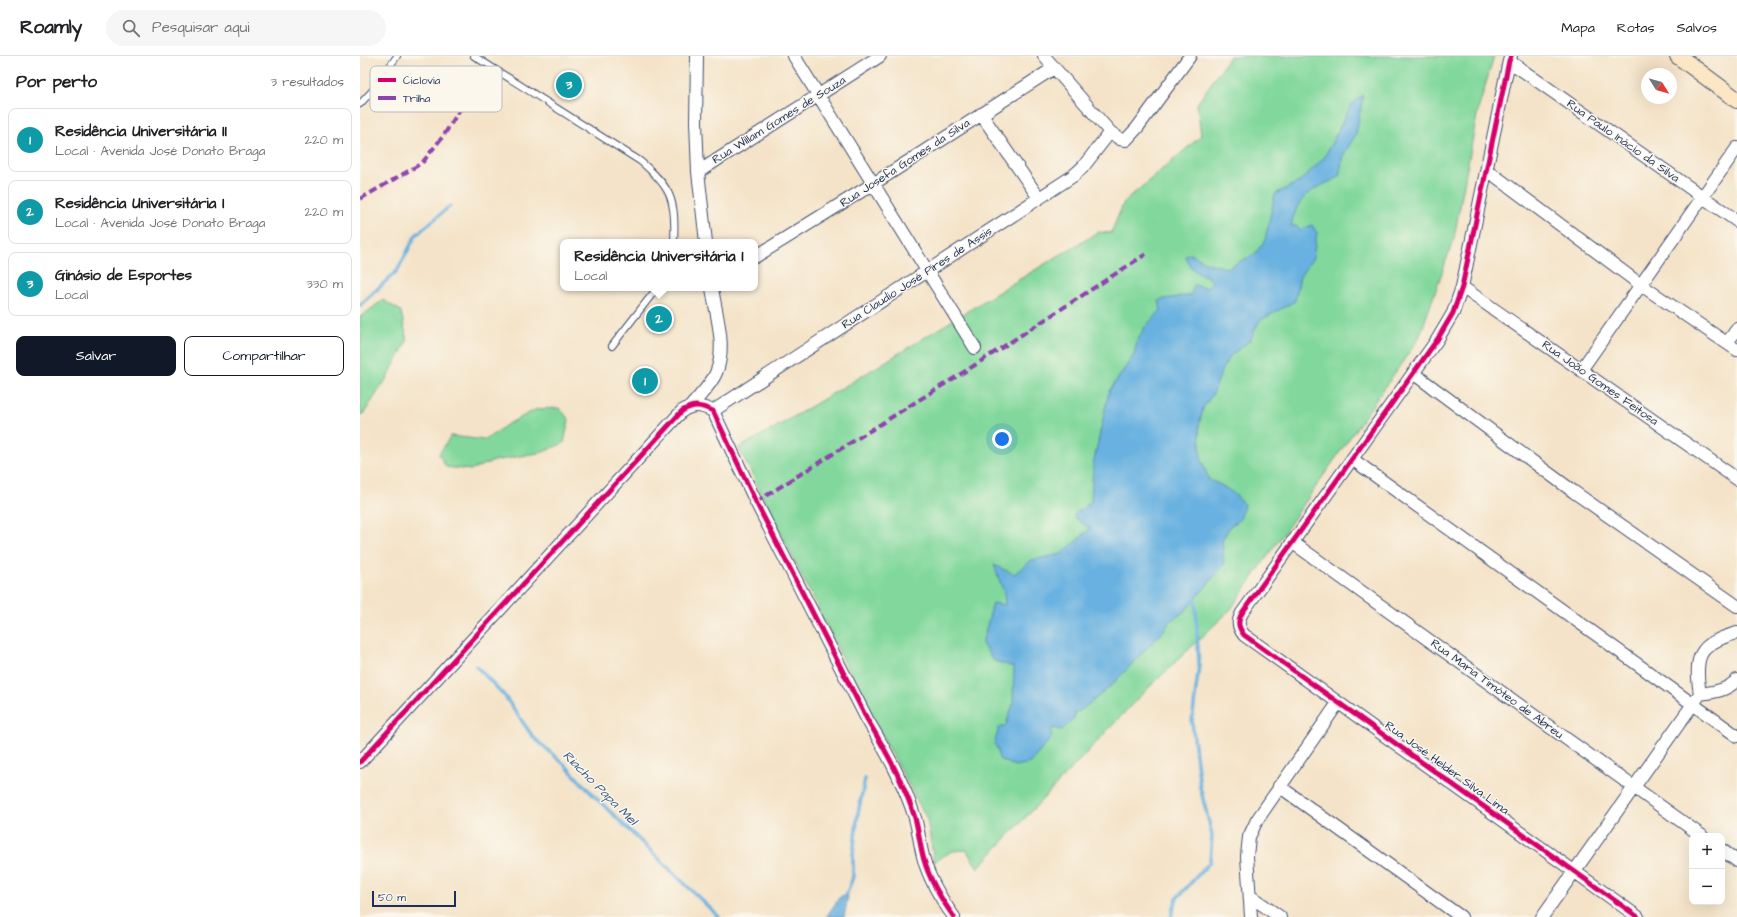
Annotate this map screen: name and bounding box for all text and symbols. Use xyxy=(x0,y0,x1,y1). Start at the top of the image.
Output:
search box xyxy=(106,10,386,46)
text: Roamly xyxy=(20,14,82,41)
icon: search xyxy=(120,17,142,39)
text: Pesquisar aqui xyxy=(152,17,250,38)
text: Mapa xyxy=(1561,18,1595,38)
text: Rotas xyxy=(1617,18,1655,38)
text: Salvos xyxy=(1677,18,1717,38)
legend xyxy=(370,66,502,112)
north arrow xyxy=(1641,68,1677,104)
text: Por perto xyxy=(16,70,97,94)
pin: 3 xyxy=(556,70,582,100)
street label: Rua Willam Gomes de Souza xyxy=(709,72,849,168)
text: 3 resultados xyxy=(270,73,344,91)
text: Ciclovia xyxy=(403,73,441,88)
text: Trilha xyxy=(403,91,431,106)
street label: Rua Paulo Inácio da Silva xyxy=(1563,95,1683,187)
street label: Rua Josefa Gomes da Silva xyxy=(837,115,973,211)
text: Residência Universitária II xyxy=(55,121,227,142)
text: 1 xyxy=(29,131,31,149)
text: 220 m xyxy=(305,131,343,149)
text: Local · Avenida José Donato Braga xyxy=(55,142,265,160)
text: Residência Universitária I xyxy=(55,193,225,214)
text: 2 xyxy=(26,203,34,221)
text: 220 m xyxy=(305,203,343,221)
text: Local · Avenida José Donato Braga xyxy=(55,214,265,232)
street label: Rua Claudio José Pires de Assis xyxy=(838,223,996,333)
popup xyxy=(560,239,758,291)
text: Residência Universitária I xyxy=(574,246,744,267)
text: Ginásio de Esportes xyxy=(55,265,192,286)
text: Local xyxy=(574,267,607,285)
text: 3 xyxy=(27,275,33,293)
text: 330 m xyxy=(306,275,343,293)
text: Local xyxy=(55,286,88,304)
pin: 2 xyxy=(646,304,672,334)
button: Salvar xyxy=(16,336,176,376)
button: Compartilhar xyxy=(184,336,344,376)
street label: Rua João Gomes Feitosa xyxy=(1538,336,1662,430)
pin: 1 xyxy=(632,366,658,396)
your location xyxy=(992,429,1012,449)
street label: Rua Maria Timóteo de Abreu xyxy=(1427,635,1567,743)
street label: Rua José Helder Silva Lima xyxy=(1381,717,1513,819)
water label: Riacho Papa Mel xyxy=(559,747,643,831)
map controls xyxy=(1689,833,1725,905)
button: + xyxy=(1689,833,1725,869)
button: − xyxy=(1689,869,1725,905)
scale bar xyxy=(372,889,456,908)
text: 50 m xyxy=(378,890,406,905)

